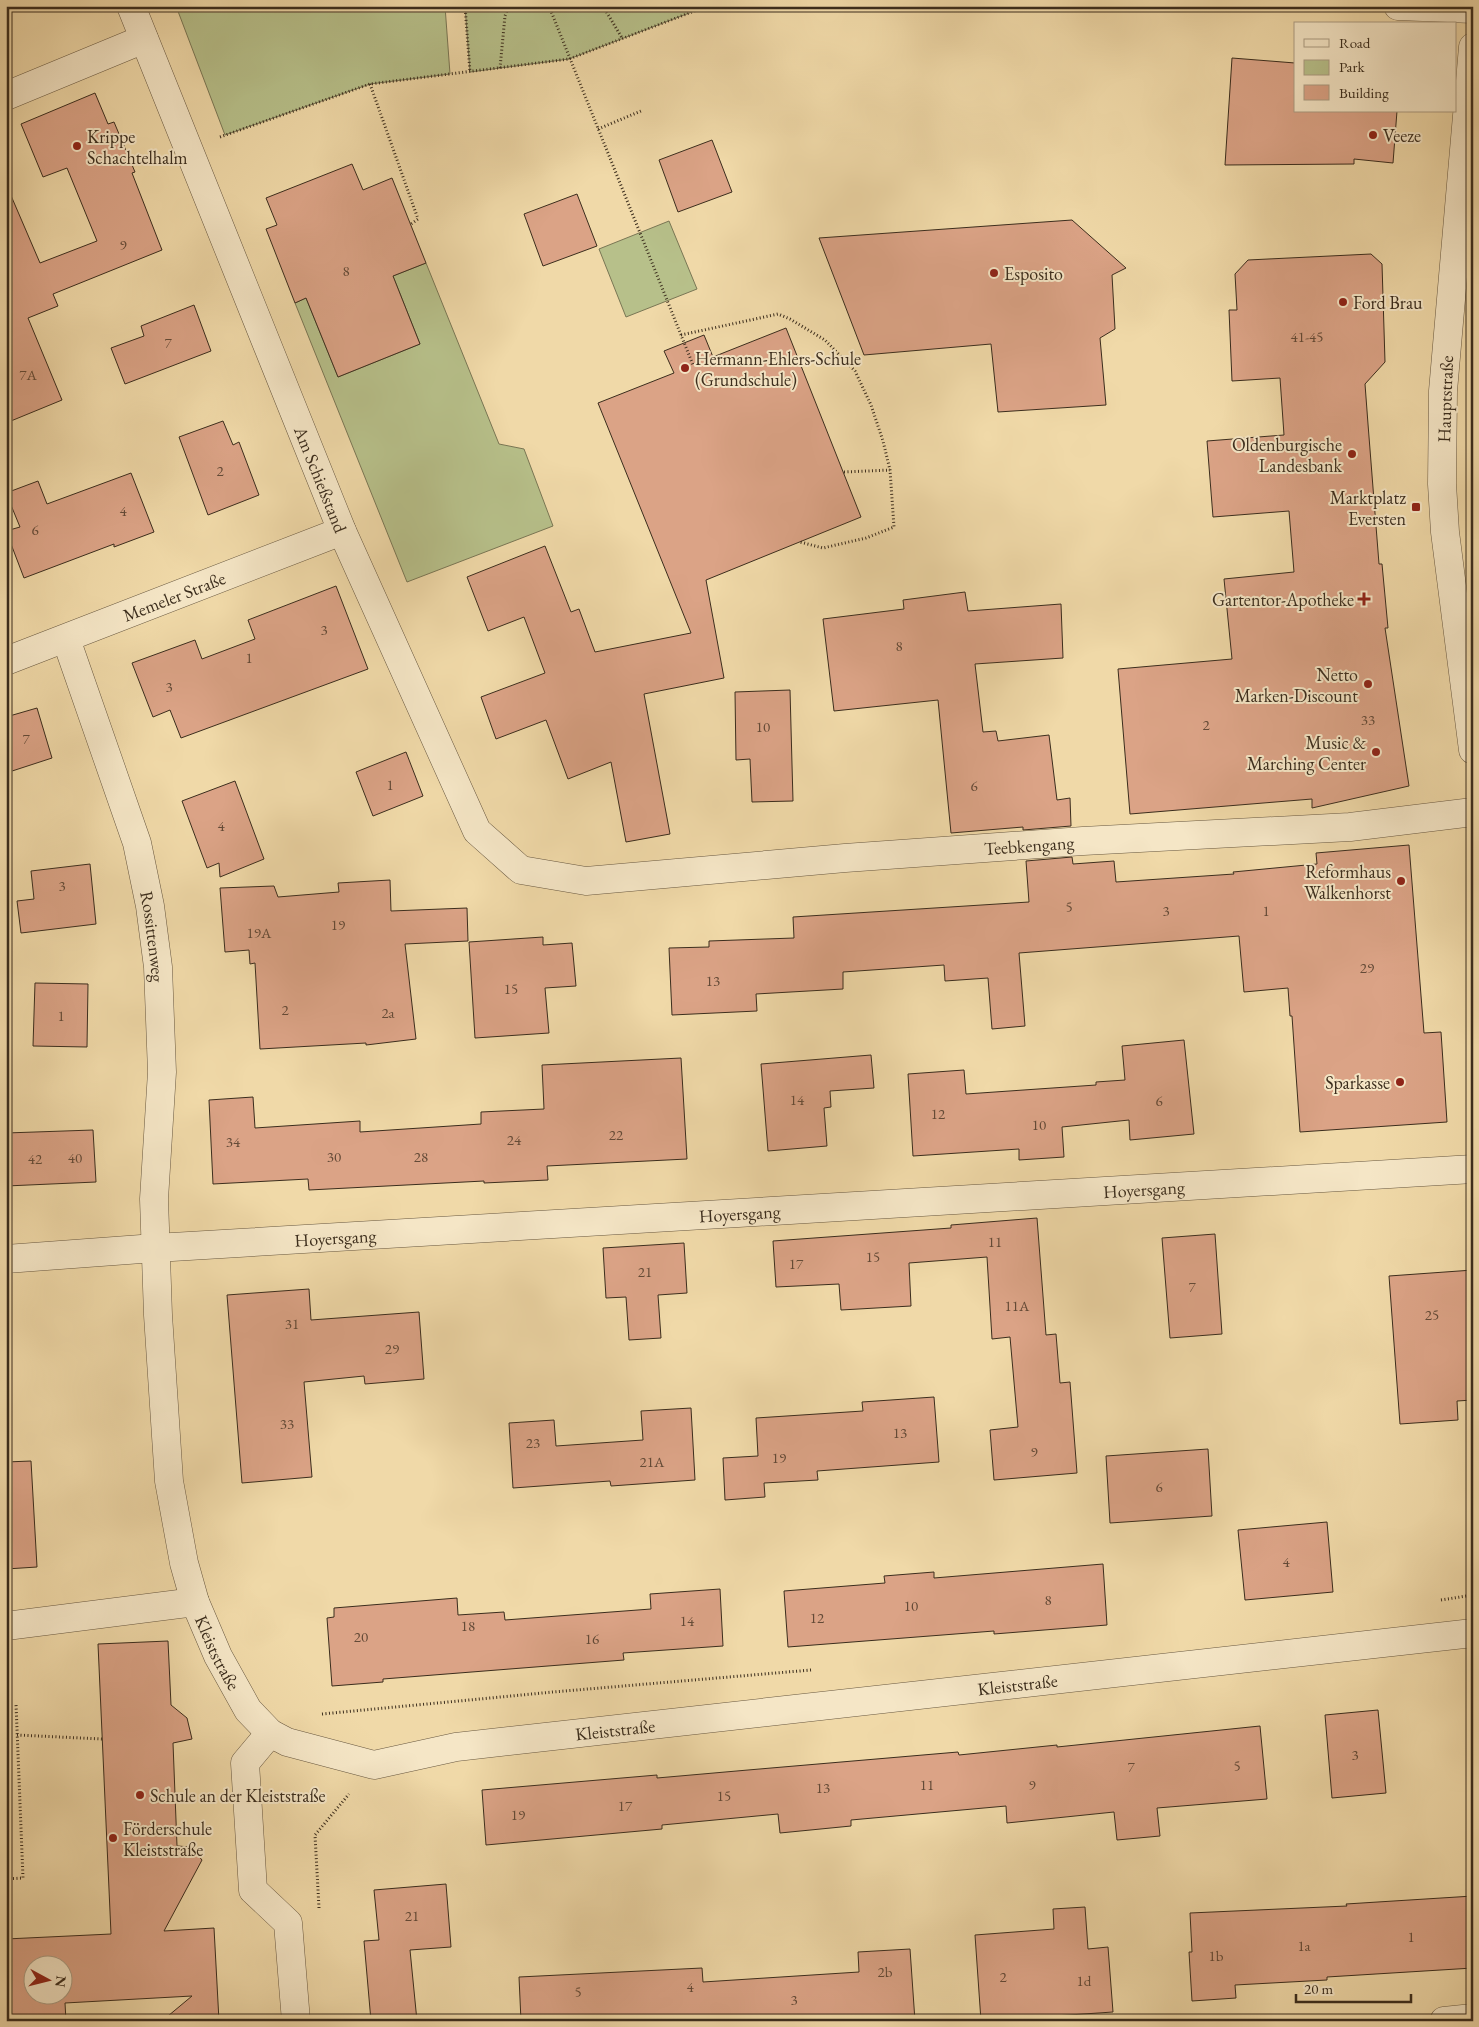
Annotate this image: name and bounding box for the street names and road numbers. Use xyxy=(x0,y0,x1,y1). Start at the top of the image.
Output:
street label: Hauptstraße xyxy=(1432,355,1458,443)
street label: Am Schießstand xyxy=(289,422,353,537)
street label: Memeler Straße xyxy=(119,566,229,626)
street label: Teebkengang xyxy=(983,830,1075,860)
street label: Rossittenweg xyxy=(136,889,170,983)
street label: Hoyersgang xyxy=(1102,1175,1185,1203)
street label: Hoyersgang xyxy=(698,1199,781,1227)
street label: Hoyersgang xyxy=(294,1223,377,1251)
street label: Kleiststraße xyxy=(190,1612,246,1694)
street label: Kleiststraße xyxy=(976,1668,1059,1700)
street label: Kleiststraße xyxy=(574,1713,656,1745)

